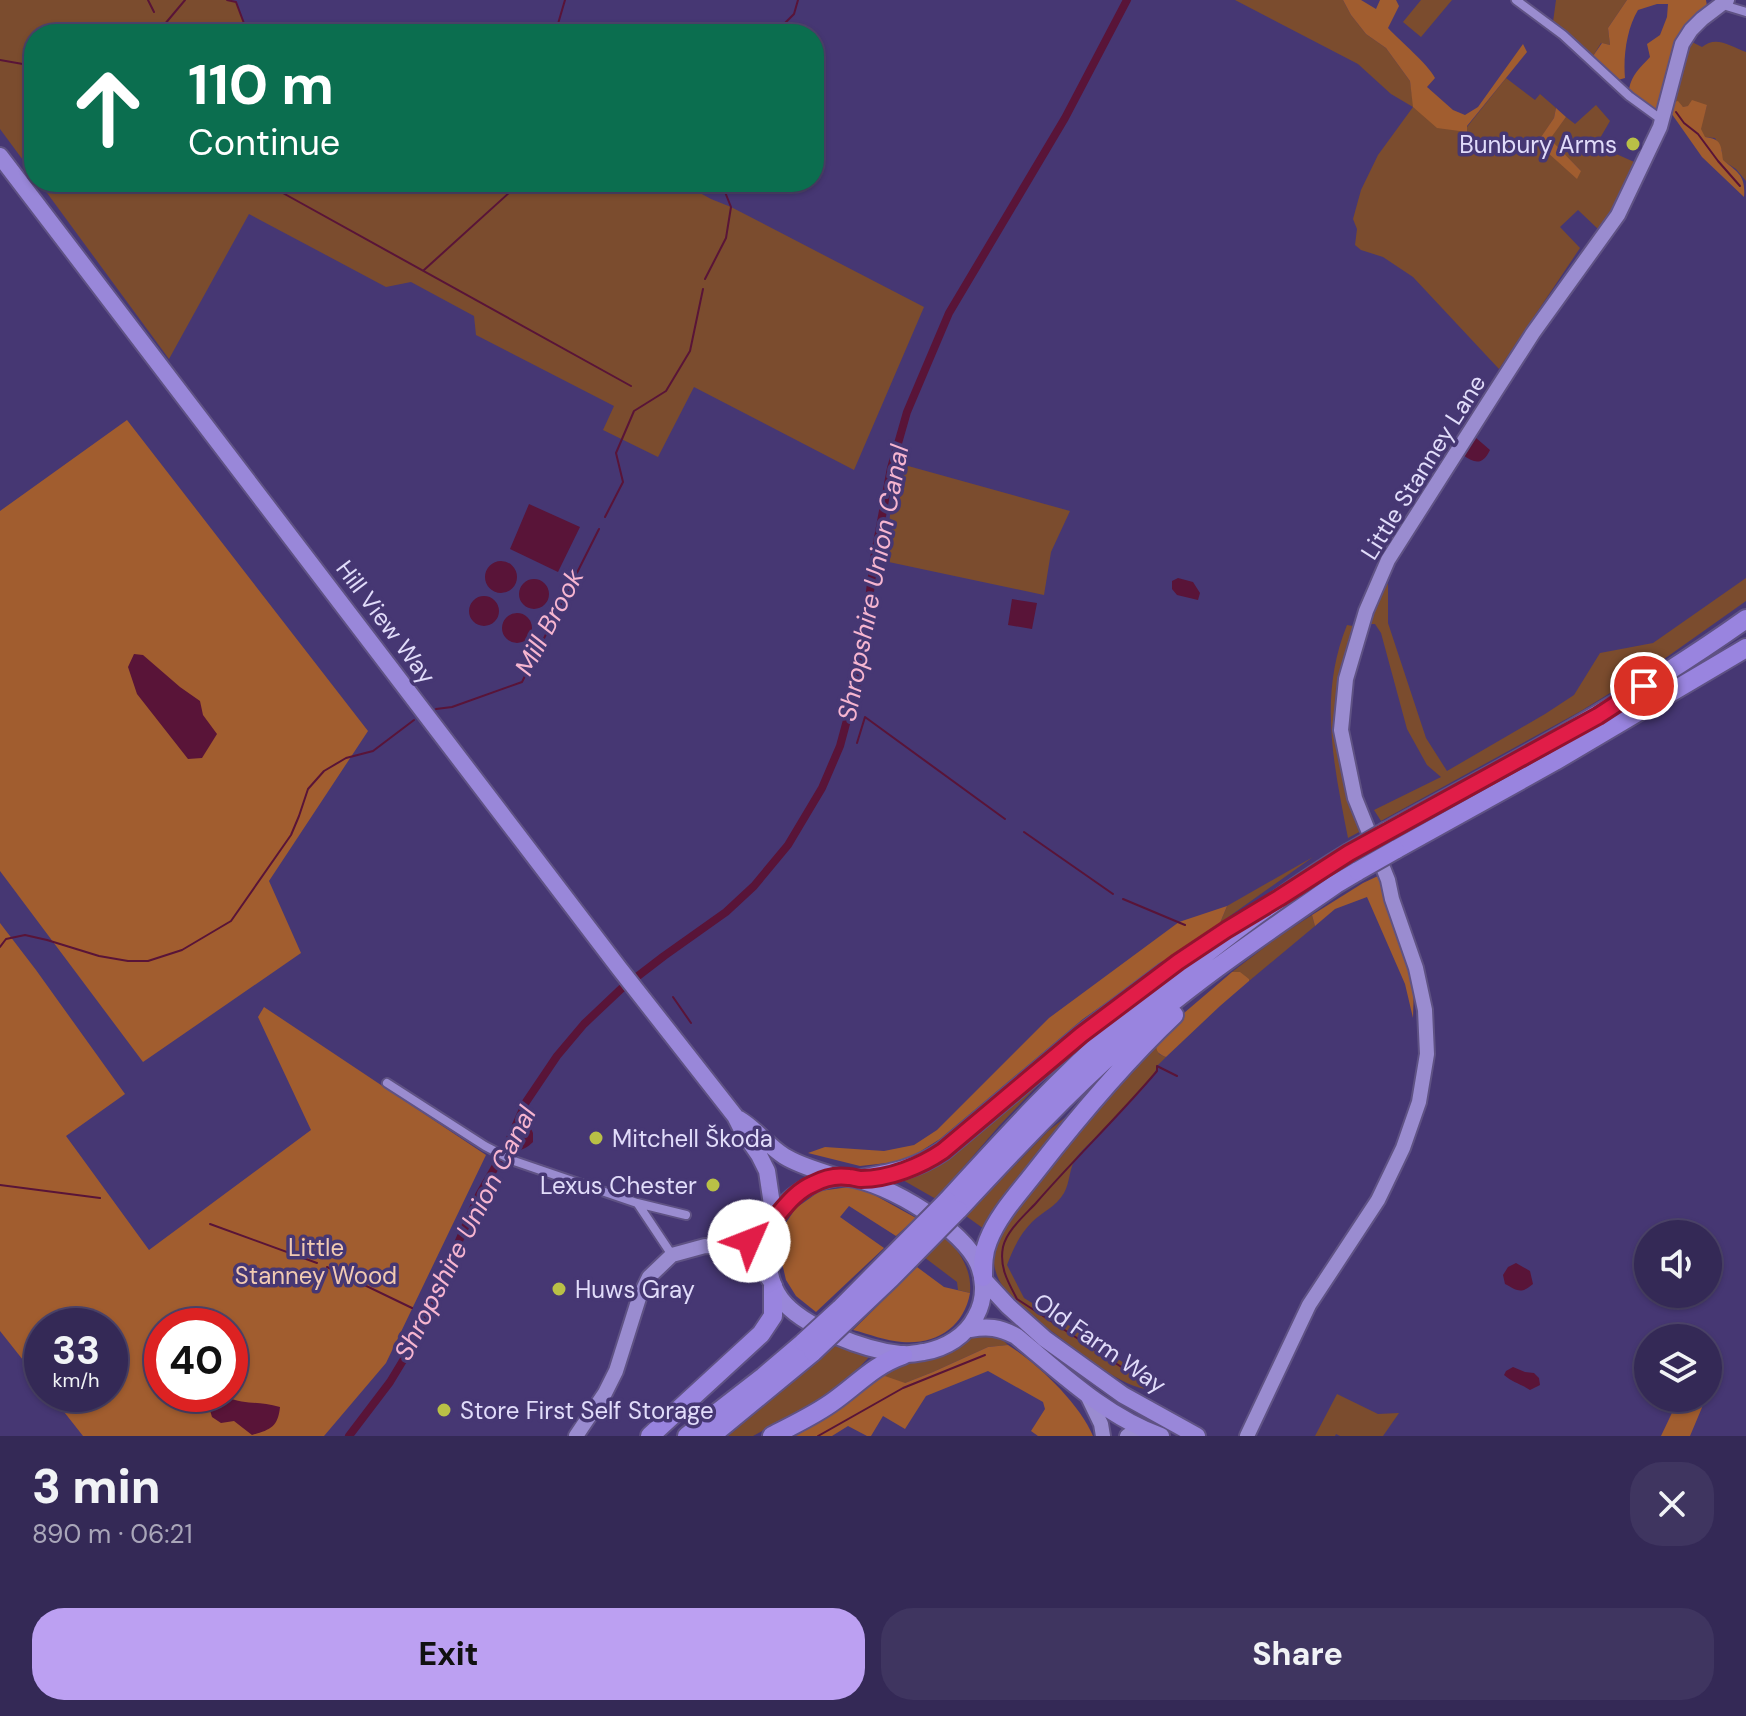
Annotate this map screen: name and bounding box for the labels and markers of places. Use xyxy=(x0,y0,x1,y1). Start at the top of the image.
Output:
place label: Bunbury Arms xyxy=(1459,129,1617,160)
marker: Bunbury Arms xyxy=(1624,135,1642,153)
pin xyxy=(1610,652,1678,720)
place label: Mitchell Škoda xyxy=(612,1123,773,1154)
marker: Mitchell Škoda xyxy=(587,1129,605,1147)
place label: Lexus Chester xyxy=(540,1170,697,1201)
marker: Lexus Chester xyxy=(704,1176,722,1194)
place label: Huws Gray xyxy=(575,1274,695,1305)
marker: Huws Gray xyxy=(550,1280,568,1298)
place label: Store First Self Storage xyxy=(460,1395,714,1426)
marker: Store First Self Storage xyxy=(435,1401,453,1419)

